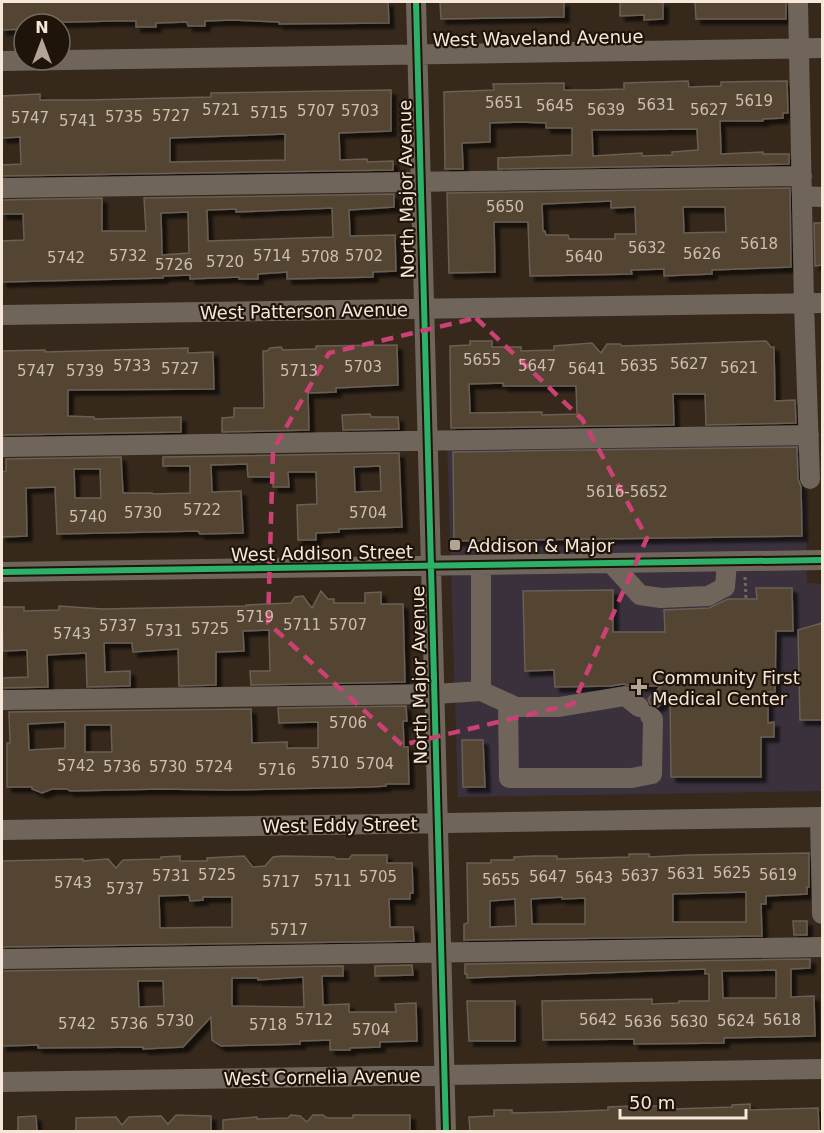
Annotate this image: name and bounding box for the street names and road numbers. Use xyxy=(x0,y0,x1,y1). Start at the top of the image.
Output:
street label: West Waveland Avenue xyxy=(432,26,644,50)
street label: North Major Avenue xyxy=(394,100,418,278)
street label: West Patterson Avenue xyxy=(200,299,408,323)
street label: West Addison Street xyxy=(231,541,413,565)
street label: North Major Avenue xyxy=(407,586,431,764)
street label: West Eddy Street xyxy=(262,813,418,837)
street label: West Cornelia Avenue xyxy=(223,1065,421,1089)

